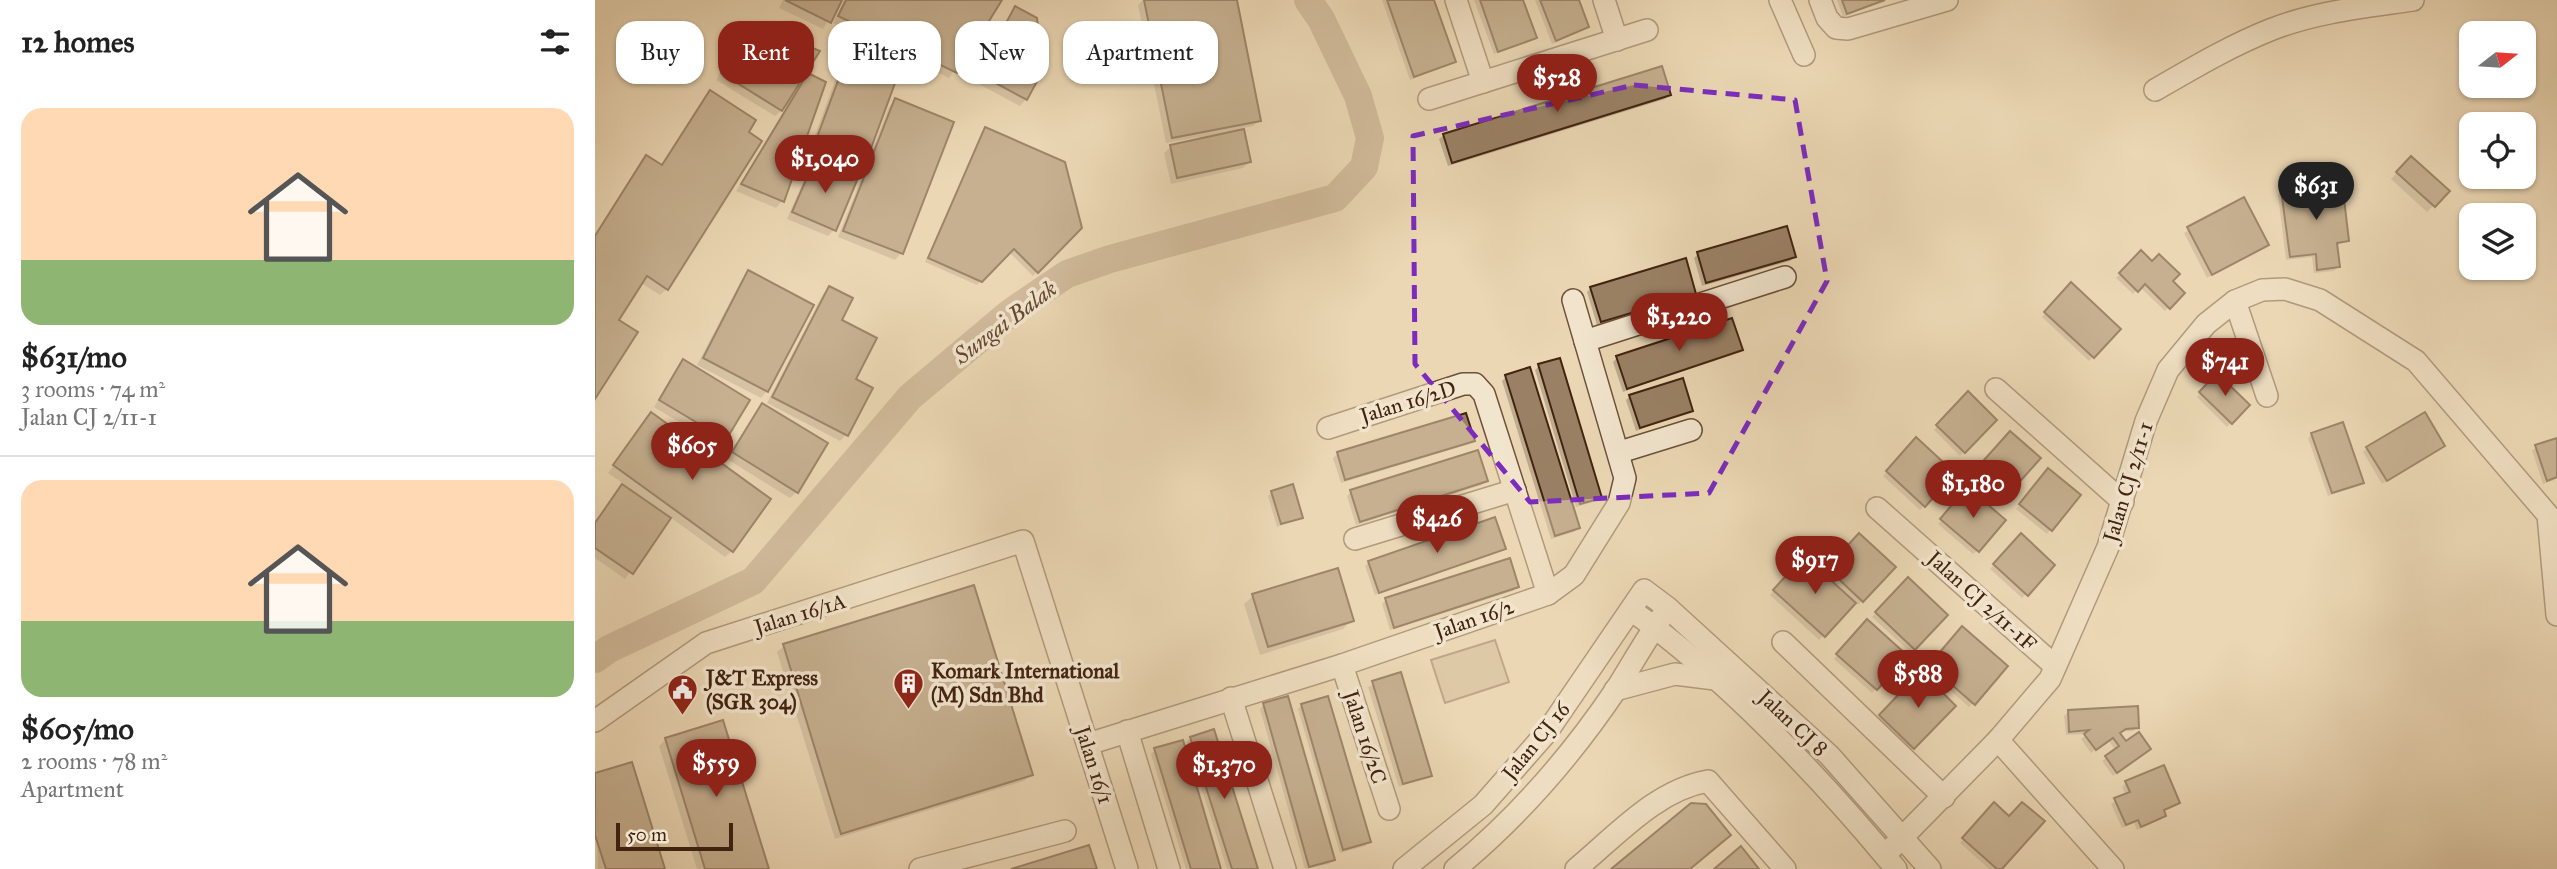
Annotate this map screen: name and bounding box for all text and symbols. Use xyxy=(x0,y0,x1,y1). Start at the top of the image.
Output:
chip: Buy xyxy=(616,21,704,84)
chip: Rent xyxy=(718,21,814,84)
chip: Filters xyxy=(828,21,941,84)
chip: New xyxy=(955,21,1049,84)
chip: Apartment xyxy=(1063,21,1218,84)
north arrow xyxy=(2459,21,2536,98)
map controls xyxy=(2459,21,2536,280)
icon: filters xyxy=(536,23,574,61)
text: 12 homes xyxy=(21,24,134,60)
pin: $528 xyxy=(1516,54,1598,114)
text: $528 xyxy=(1533,63,1581,91)
button: locate xyxy=(2459,112,2536,189)
pin: $1,040 xyxy=(768,136,882,195)
text: $1,040 xyxy=(791,144,859,172)
icon: home xyxy=(235,154,361,280)
pin: $631 xyxy=(2275,162,2357,222)
text: $631 xyxy=(2294,171,2338,199)
button: layers xyxy=(2459,203,2536,280)
water label: Sungai Balak xyxy=(947,274,1062,370)
pin: $1,220 xyxy=(1622,294,1736,353)
text: $1,220 xyxy=(1647,302,1711,330)
pin: $741 xyxy=(2184,338,2266,398)
text: $631/mo xyxy=(21,339,127,375)
text: $741 xyxy=(2201,347,2249,375)
text: 3 rooms · 74 m² xyxy=(21,375,165,403)
street label: Jalan 16/2D xyxy=(1355,375,1459,429)
text: Jalan CJ 2/11-1 xyxy=(21,403,157,431)
street label: Jalan CJ 2/11-1 xyxy=(2097,419,2159,547)
pin: $605 xyxy=(651,422,733,482)
text: $605 xyxy=(667,431,717,459)
pin: $1,180 xyxy=(1916,461,2030,520)
text: $1,180 xyxy=(1941,469,2005,497)
pin: $426 xyxy=(1396,496,1478,555)
text: $426 xyxy=(1412,504,1462,532)
icon: home xyxy=(235,526,361,652)
pin: $917 xyxy=(1774,536,1856,596)
street label: Jalan CJ 2/11-1F xyxy=(1921,544,2042,657)
text: $917 xyxy=(1791,545,1839,573)
street label: Jalan 16/1A xyxy=(749,588,849,641)
street label: Jalan 16/2 xyxy=(1429,593,1518,645)
pin: $588 xyxy=(1877,650,1959,710)
place label: Komark International (M) Sdn Bhd xyxy=(931,658,1120,708)
text: $588 xyxy=(1894,659,1942,687)
place label: J&T Express (SGR 304) xyxy=(703,665,818,715)
building icon: Komark International (M) Sdn Bhd xyxy=(891,666,925,710)
public building icon: J&T Express (SGR 304) xyxy=(666,673,700,717)
street label: Jalan CJ 8 xyxy=(1751,683,1833,762)
street label: Jalan 16/2C xyxy=(1337,685,1392,787)
street label: Jalan CJ 16 xyxy=(1495,695,1576,787)
text: $605/mo xyxy=(21,711,134,747)
street label: Jalan 16/1 xyxy=(1069,721,1119,807)
pin: $559 xyxy=(675,740,757,799)
pin: $1,370 xyxy=(1167,742,1281,801)
text: 2 rooms · 78 m² xyxy=(21,747,167,775)
text: $559 xyxy=(692,748,740,776)
text: $1,370 xyxy=(1192,750,1256,778)
text: Apartment xyxy=(21,775,124,803)
scale bar xyxy=(616,820,733,852)
text: 50 m xyxy=(627,823,667,846)

